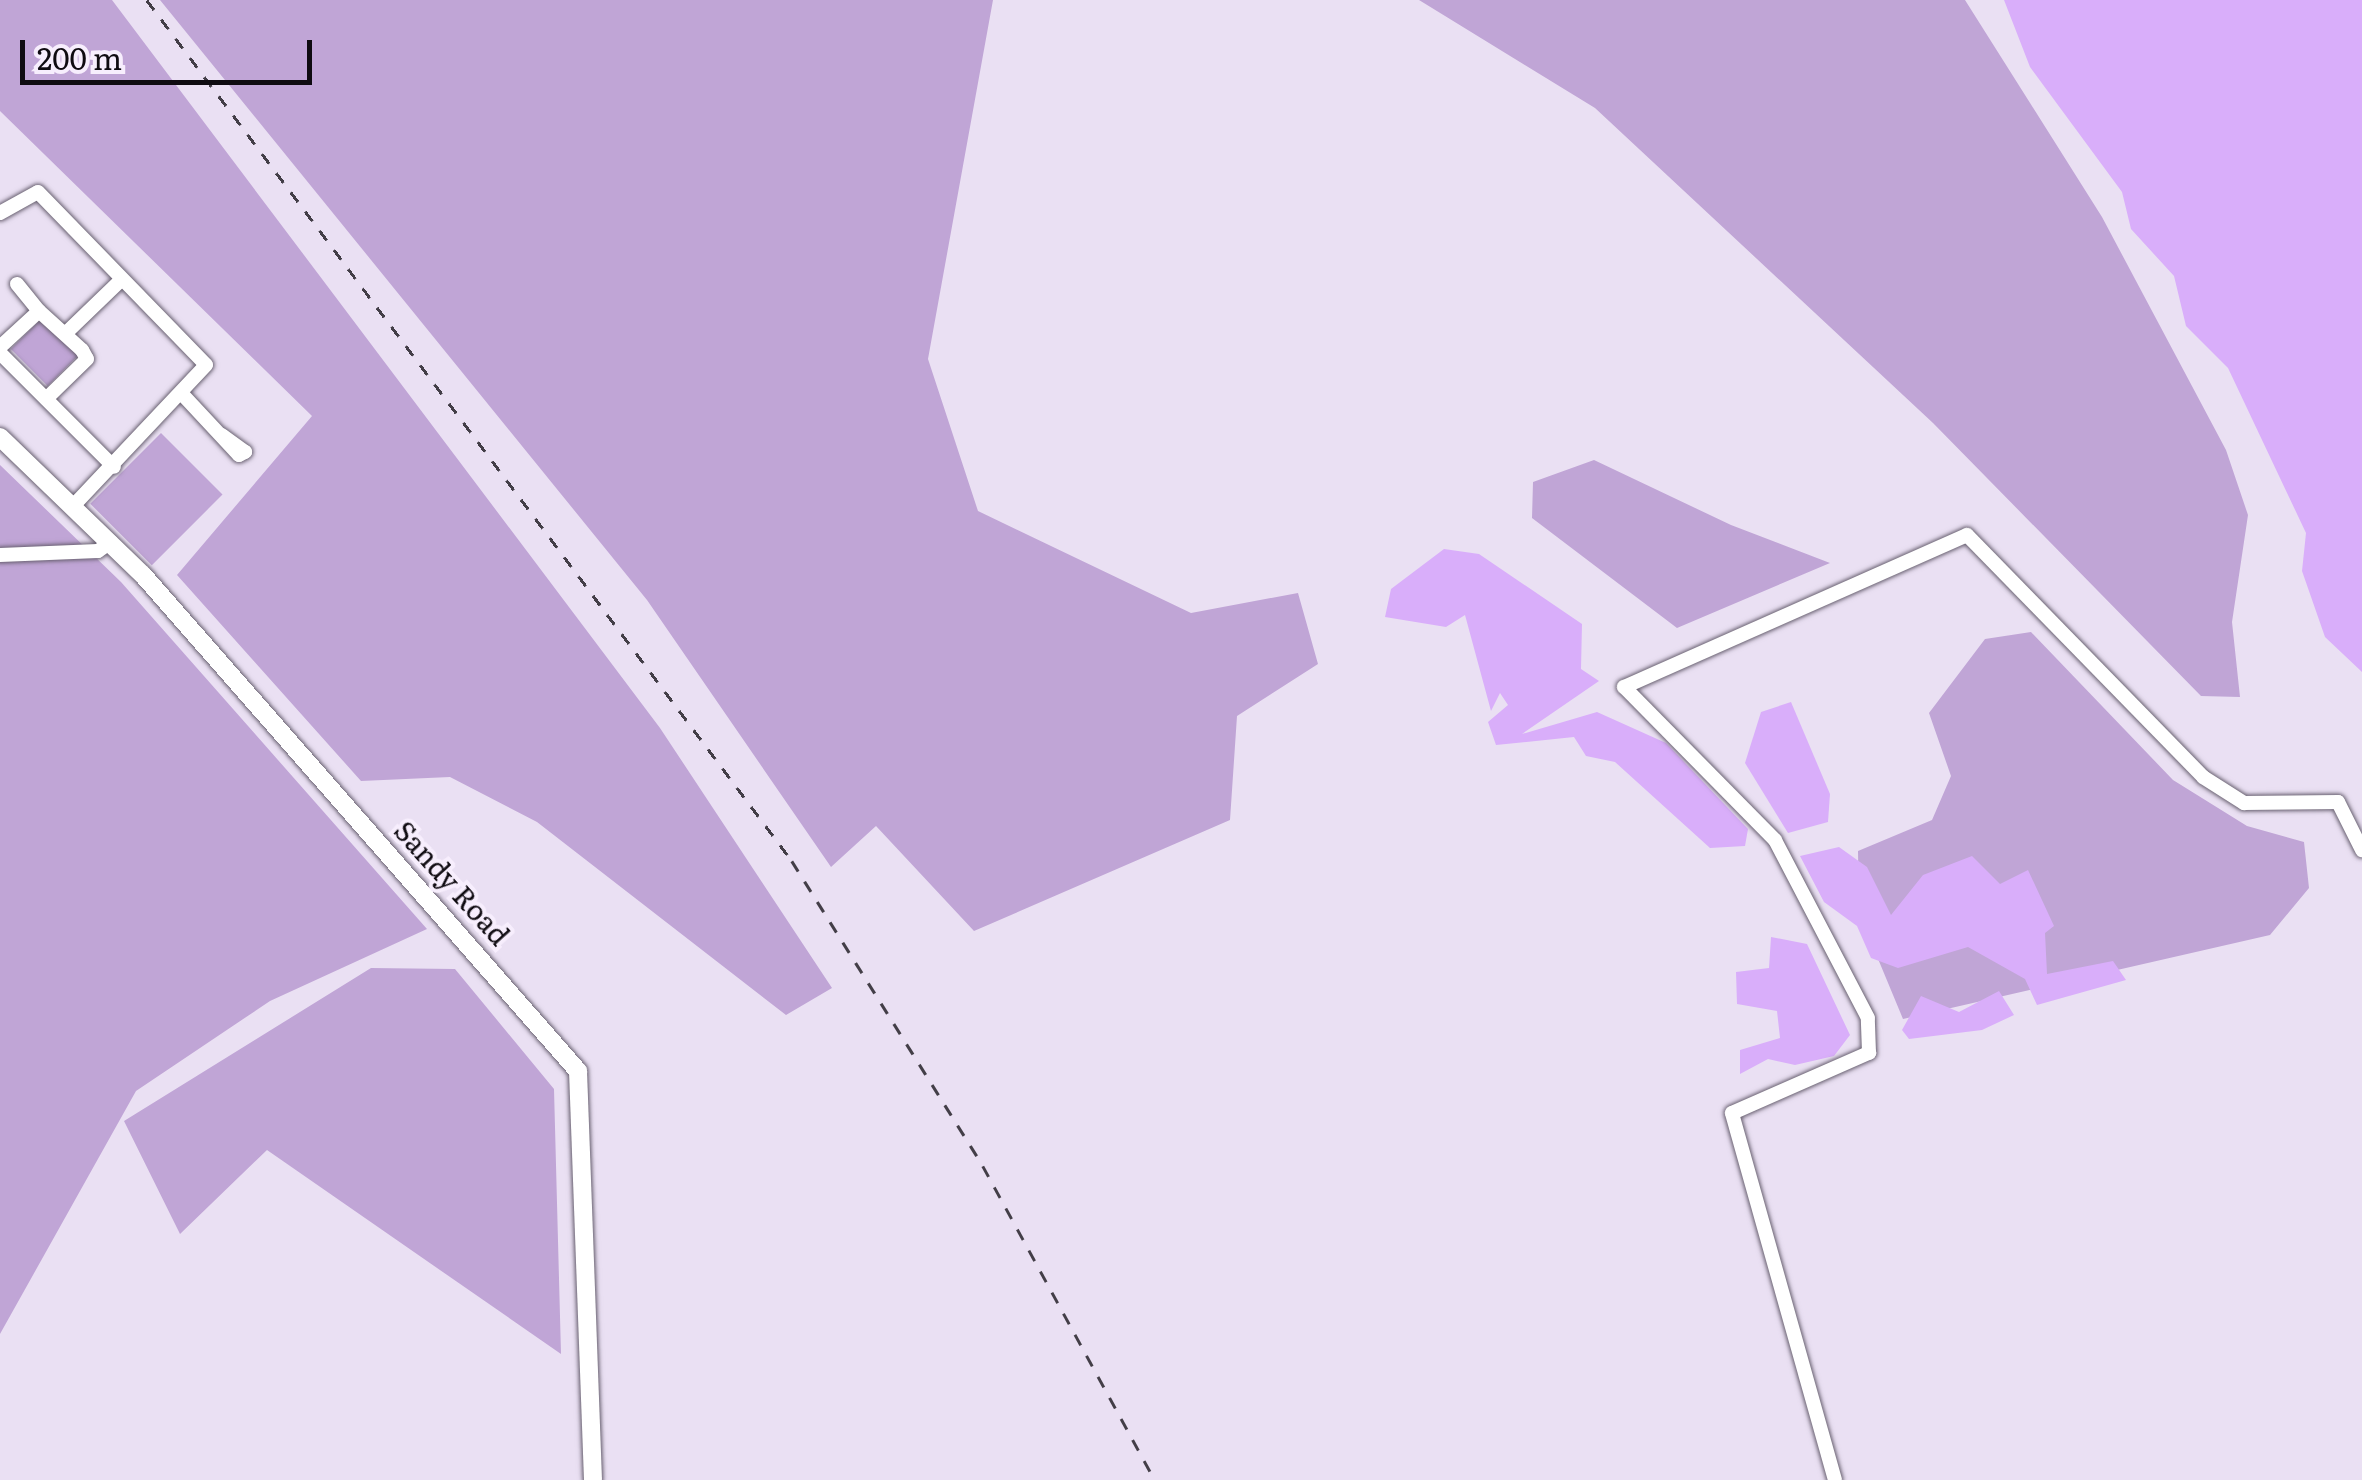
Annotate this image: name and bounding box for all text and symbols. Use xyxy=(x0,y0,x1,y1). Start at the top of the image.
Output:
scale bar xyxy=(25,20,318,82)
text: 200 m xyxy=(37,35,122,79)
street label: Sandy Road xyxy=(388,813,518,951)

